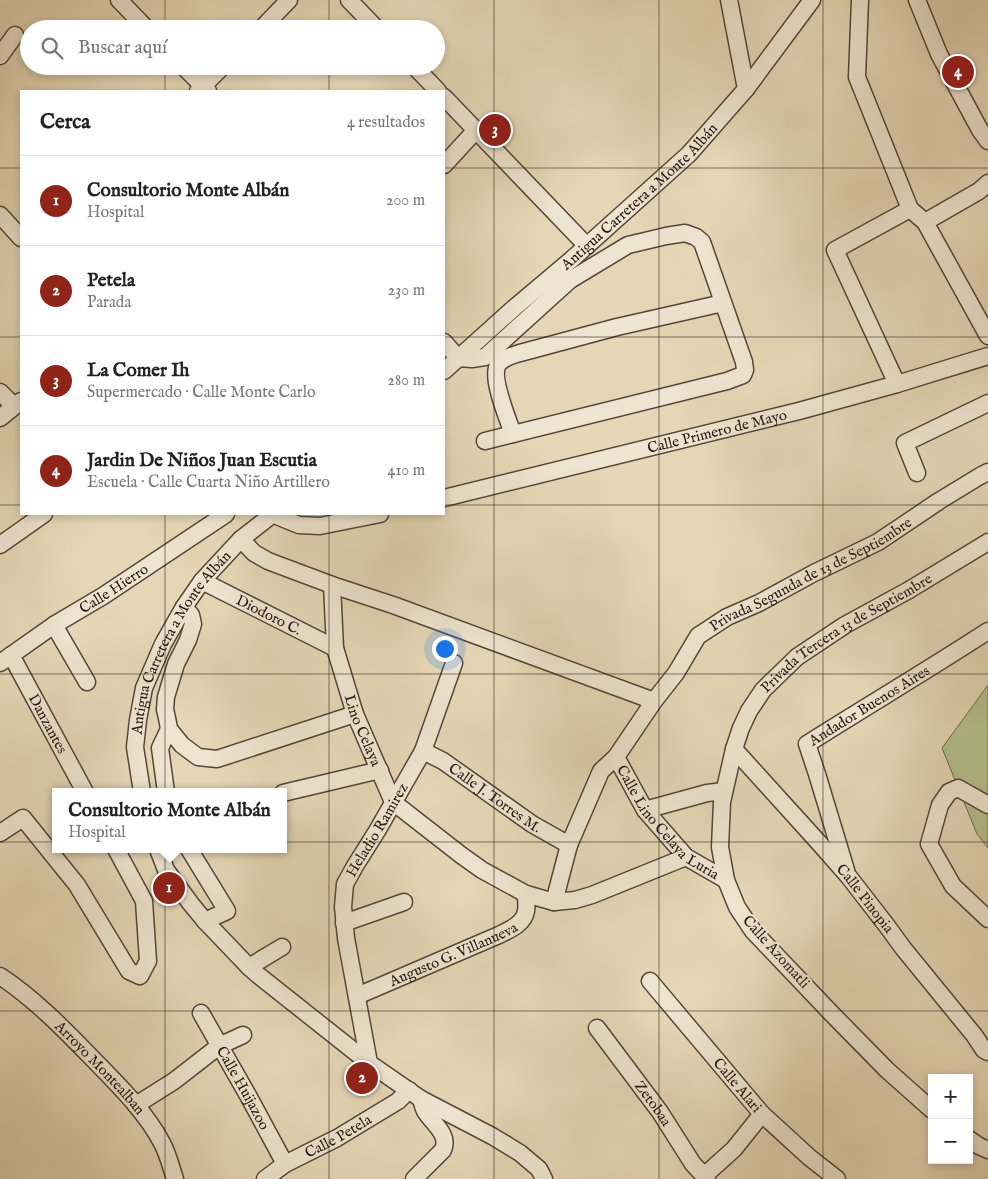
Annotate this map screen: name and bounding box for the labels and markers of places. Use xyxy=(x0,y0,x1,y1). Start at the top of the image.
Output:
pin: 4 xyxy=(942,53,974,91)
pin: 3 xyxy=(479,111,511,149)
pin: 1 xyxy=(153,869,185,907)
pin: 2 xyxy=(346,1059,378,1097)

